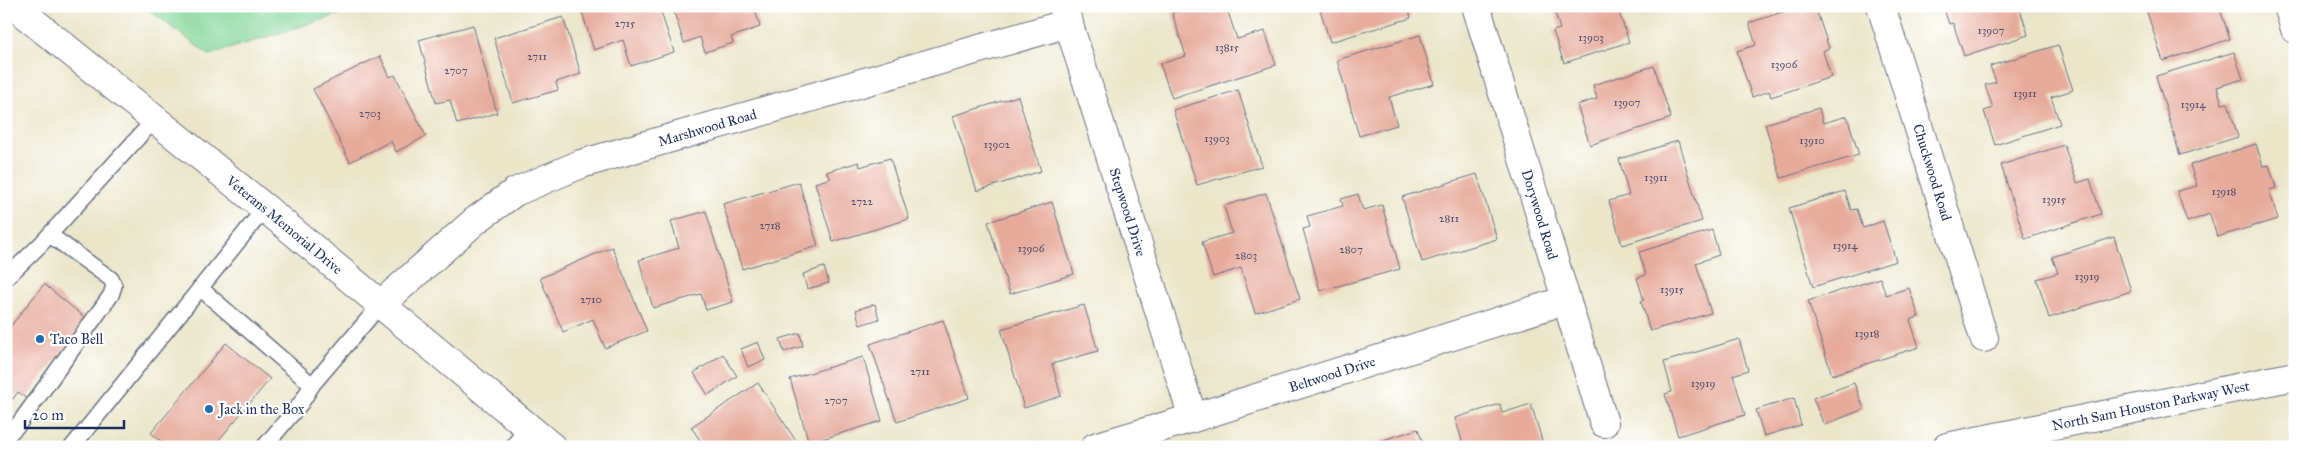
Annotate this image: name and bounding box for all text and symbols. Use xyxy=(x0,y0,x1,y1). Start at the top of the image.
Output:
house number: 2715 xyxy=(615,17,635,30)
house number: 13907 xyxy=(1978,24,2005,37)
house number: 13903 xyxy=(1578,31,1604,44)
house number: 13815 xyxy=(1215,41,1239,54)
house number: 2711 xyxy=(527,50,547,63)
house number: 13906 xyxy=(1771,58,1798,71)
house number: 2707 xyxy=(444,64,468,77)
house number: 13911 xyxy=(2013,87,2037,100)
house number: 13907 xyxy=(1614,96,1641,109)
house number: 13914 xyxy=(2180,98,2206,111)
street label: Marshwood Road xyxy=(656,105,759,150)
house number: 2703 xyxy=(359,107,381,120)
street label: Chuckwood Road xyxy=(1910,122,1956,223)
house number: 13903 xyxy=(1204,132,1230,145)
house number: 13910 xyxy=(1799,134,1825,147)
house number: 13902 xyxy=(984,138,1011,151)
street label: Stepwood Drive xyxy=(1106,166,1150,258)
street label: Dorywood Road xyxy=(1518,167,1562,261)
street label: Veterans Memorial Drive xyxy=(222,171,346,278)
house number: 13911 xyxy=(1644,171,1668,184)
house number: 13918 xyxy=(2212,185,2237,198)
house number: 13915 xyxy=(2042,193,2066,206)
house number: 2722 xyxy=(851,195,873,208)
house number: 2811 xyxy=(1439,212,1459,225)
house number: 2718 xyxy=(759,219,781,232)
house number: 13914 xyxy=(1832,239,1858,252)
house number: 13906 xyxy=(1018,242,1045,255)
house number: 2807 xyxy=(1339,243,1363,256)
house number: 2803 xyxy=(1235,249,1257,262)
house number: 13919 xyxy=(2075,270,2099,283)
house number: 13915 xyxy=(1660,283,1684,296)
house number: 2710 xyxy=(580,293,602,306)
house number: 13918 xyxy=(1855,327,1880,340)
place label: Taco Bell xyxy=(50,331,104,348)
marker: Taco Bell xyxy=(34,333,46,345)
street label: Beltwood Drive xyxy=(1287,352,1377,396)
house number: 2711 xyxy=(910,365,930,378)
house number: 13919 xyxy=(1691,377,1715,390)
street label: North Sam Houston Parkway West xyxy=(2050,377,2251,434)
house number: 2707 xyxy=(824,394,848,407)
scale bar xyxy=(25,398,124,430)
place label: Jack in the Box xyxy=(217,401,305,419)
marker: Jack in the Box xyxy=(203,403,215,415)
text: 20 m xyxy=(32,406,64,424)

